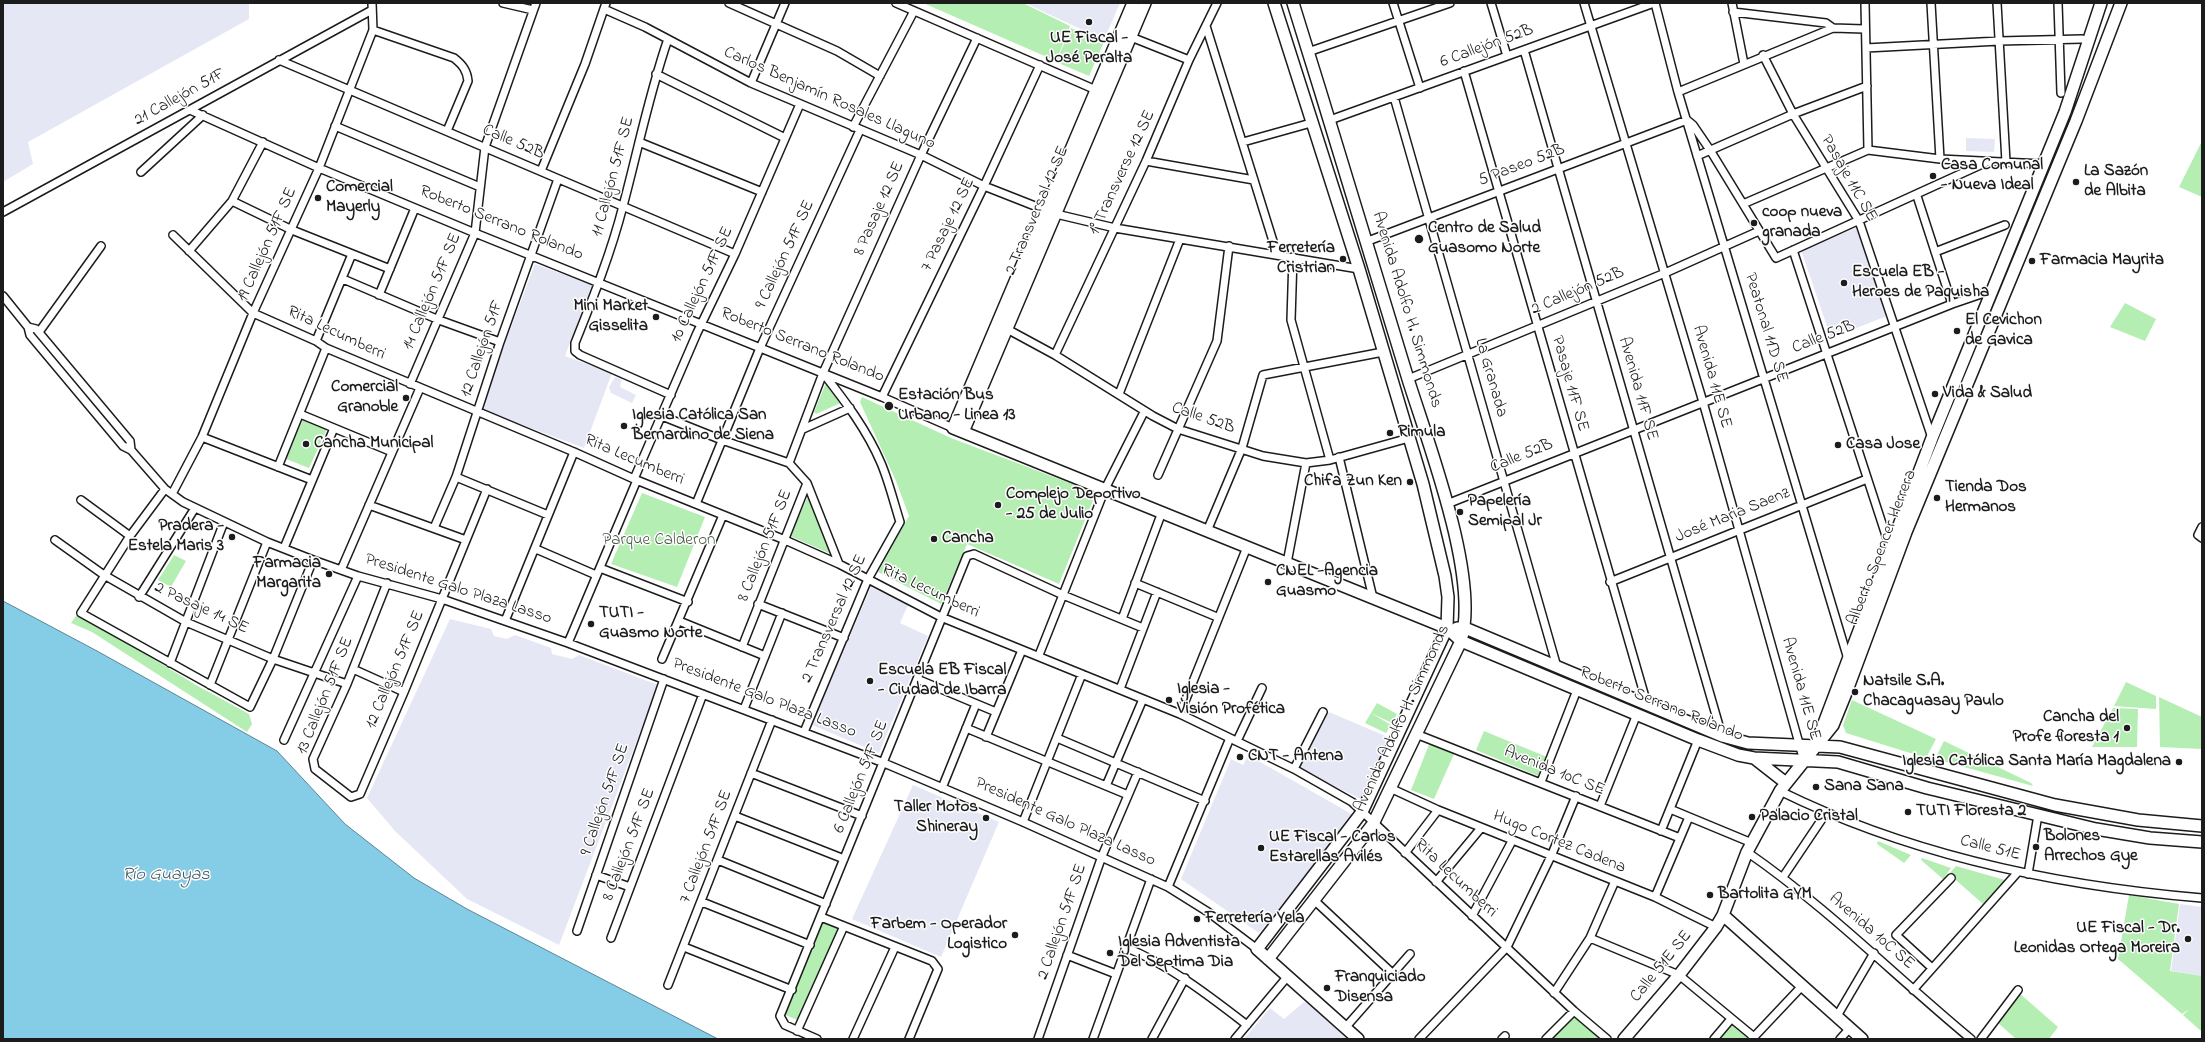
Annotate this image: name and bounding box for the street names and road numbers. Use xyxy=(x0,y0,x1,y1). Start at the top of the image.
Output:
street label: 6 Callejón 52B xyxy=(1437,21,1537,73)
street label: Carlos Benjamín Rosales Llaguno xyxy=(720,43,938,155)
street label: 21 Callejón 51F xyxy=(131,65,229,131)
street label: 1° Transverse 12 SE xyxy=(1085,107,1161,239)
street label: 11 Callejón 51F SE xyxy=(588,115,640,239)
street label: Calle 52B xyxy=(479,121,547,165)
street label: Pasaje 11C SE xyxy=(1815,132,1881,226)
street label: 5 Paseo 52B xyxy=(1476,140,1568,192)
street label: 2 Transversal 12 SE xyxy=(1002,143,1074,279)
street label: 8 Pasaje 12 SE xyxy=(850,159,910,259)
street label: 7 Pasaje 12 SE xyxy=(918,175,980,275)
street label: Roberto Serrano Rolando xyxy=(416,182,586,266)
street label: 19 Callejón 51F SE xyxy=(234,185,302,305)
street label: 9 Callejón 51F SE xyxy=(752,197,820,313)
street label: Avenida Adolfo H. Simmonds xyxy=(1366,209,1446,411)
street label: 10 Callejón 51F SE xyxy=(667,224,739,346)
street label: 14 Callejón 51F SE xyxy=(399,230,467,354)
street label: 2 Callejón 52B xyxy=(1528,263,1628,321)
street label: Peatonal 11D SE xyxy=(1739,271,1791,385)
street label: 12 Callejón 51F xyxy=(457,298,509,400)
street label: Rita Lecumberri xyxy=(284,302,388,366)
street label: Roberto Serrano Rolando xyxy=(717,304,887,388)
street label: Calle 52B xyxy=(1790,317,1858,359)
street label: Avenida 11E SE xyxy=(1687,323,1735,431)
street label: Pasaje 11F SE xyxy=(1546,334,1592,434)
street label: Avenida 11F SE xyxy=(1612,335,1662,443)
street label: La Granada xyxy=(1469,336,1511,420)
street label: Calle 52B xyxy=(1169,399,1237,439)
street label: Rita Lecumberri xyxy=(581,431,687,491)
street label: Calle 52B xyxy=(1488,435,1556,479)
street label: Alberto Spencer Herrera xyxy=(1844,467,1922,629)
street label: José Maria Saenz xyxy=(1673,484,1793,548)
street label: 8 Callejón 51F SE xyxy=(734,487,798,605)
street label: Presidente Galo Plaza Lasso xyxy=(362,550,554,630)
street label: 2 Transversal 12 SE xyxy=(798,552,872,686)
street label: Rita Lecumberri xyxy=(878,560,982,624)
street label: 2 Pasaje 14 SE xyxy=(151,578,251,640)
street label: 12 Callejón 51F SE xyxy=(362,608,430,732)
street label: Avenida Adolfo H. Simmonds xyxy=(1351,622,1455,816)
street label: 13 Callejón 51F SE xyxy=(293,634,359,758)
street label: Avenida 11E SE xyxy=(1776,635,1824,743)
street label: Presidente Galo Plaza Lasso xyxy=(669,654,859,744)
street label: Roberto Serrano Rolando xyxy=(1576,663,1746,747)
street label: 6 Callejón 51F SE xyxy=(830,718,894,836)
street label: 9 Callejón 51F SE xyxy=(577,741,635,859)
street label: Avenida 10C SE xyxy=(1501,742,1607,802)
street label: Presidente Galo Plaza Lasso xyxy=(972,774,1158,872)
street label: 8 Callejón 51F SE xyxy=(599,786,661,904)
street label: 7 Callejón 51F SE xyxy=(676,788,738,906)
street label: Hugo Cortez Cadena xyxy=(1489,807,1629,879)
street label: Calle 51E xyxy=(1958,832,2022,866)
street label: Rita Lecumberri xyxy=(1409,835,1501,923)
street label: 2 Callejón 51F SE xyxy=(1034,861,1092,983)
street label: Avenida 10C SE xyxy=(1824,889,1918,975)
street label: Calle 51E SE xyxy=(1627,927,1697,1007)

